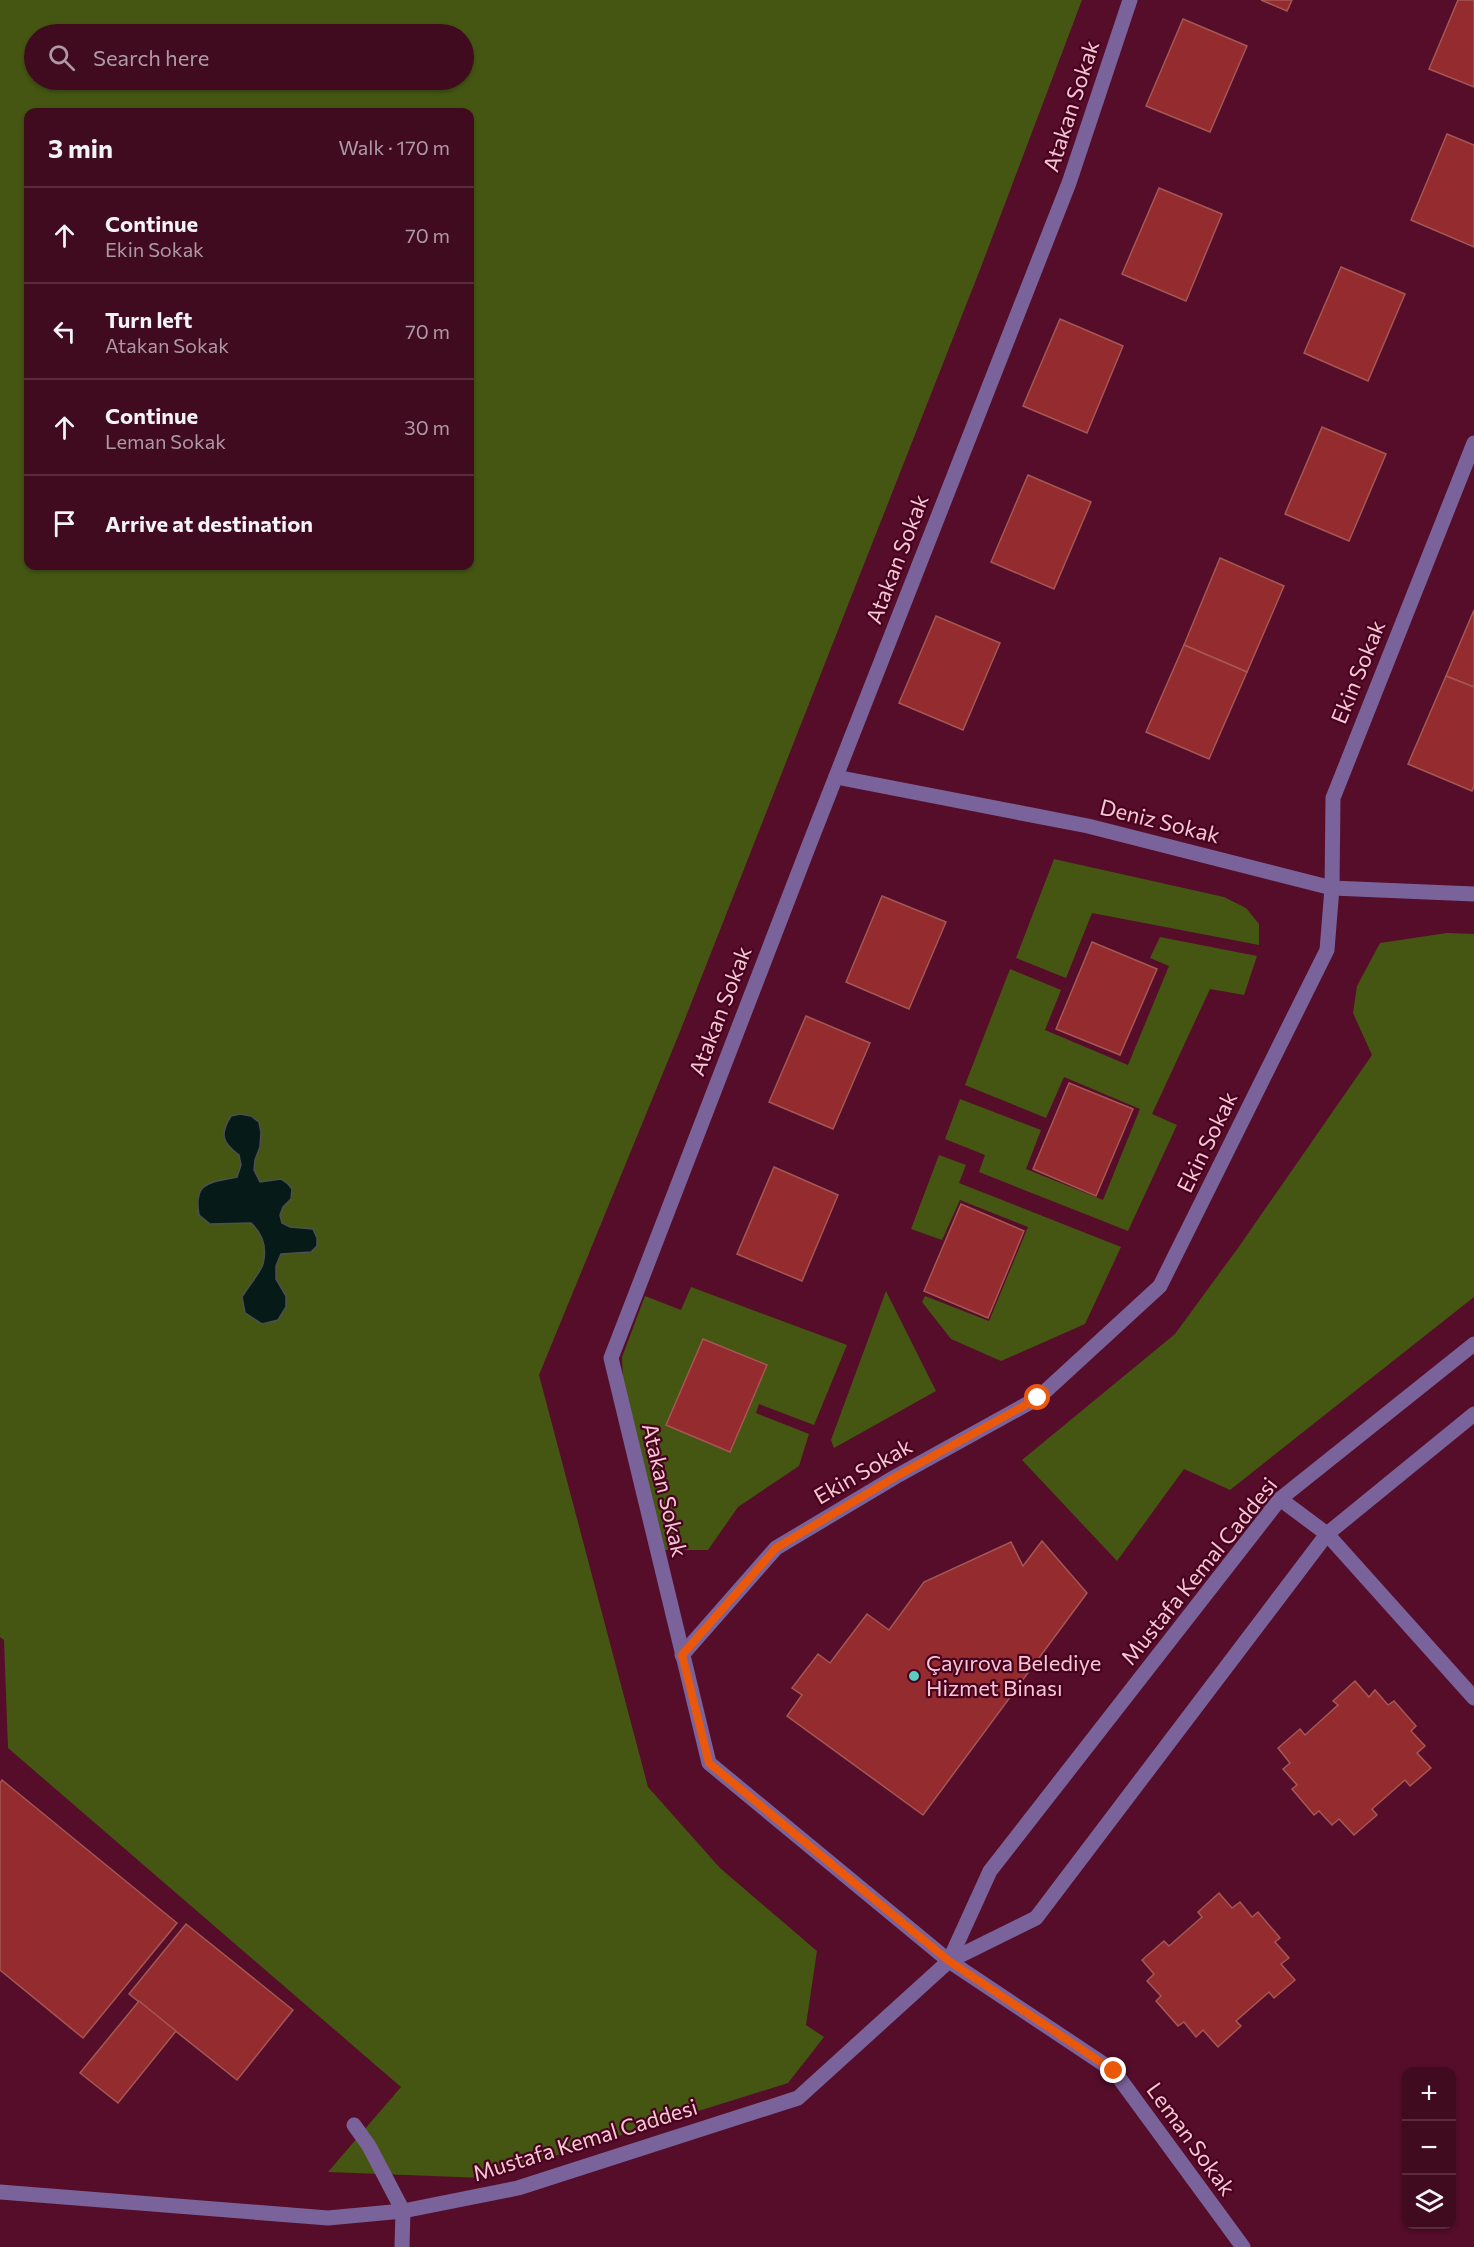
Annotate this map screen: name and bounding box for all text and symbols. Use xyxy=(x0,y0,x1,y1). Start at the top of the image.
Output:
search box xyxy=(24,24,474,90)
street label: Atakan Sokak xyxy=(1037,37,1104,175)
icon: search xyxy=(45,41,78,74)
text: Search here xyxy=(93,44,209,71)
text: 3 min xyxy=(48,132,113,163)
text: Walk · 170 m xyxy=(339,135,450,159)
text: Continue xyxy=(105,210,198,237)
icon: ahead xyxy=(48,219,81,252)
text: 70 m xyxy=(405,223,450,247)
text: Ekin Sokak xyxy=(105,237,204,261)
text: Turn left xyxy=(105,306,192,333)
icon: left xyxy=(48,315,81,348)
text: 70 m xyxy=(405,319,450,343)
text: Atakan Sokak xyxy=(105,333,229,357)
text: Continue xyxy=(105,402,198,429)
icon: ahead xyxy=(48,411,81,444)
text: 30 m xyxy=(404,415,450,439)
text: Leman Sokak xyxy=(105,429,226,453)
street label: Atakan Sokak xyxy=(859,490,934,627)
icon: arrive xyxy=(48,507,81,540)
text: Arrive at destination xyxy=(105,510,313,537)
street label: Ekin Sokak xyxy=(1325,616,1390,727)
street label: Deniz Sokak xyxy=(1097,793,1223,848)
street label: Atakan Sokak xyxy=(682,942,757,1079)
street label: Ekin Sokak xyxy=(1171,1087,1243,1197)
route start xyxy=(1024,1384,1050,1410)
street label: Atakan Sokak xyxy=(637,1420,694,1559)
street label: Ekin Sokak xyxy=(809,1432,917,1509)
street label: Mustafa Kemal Caddesi xyxy=(1115,1472,1283,1670)
place label: Çayırova Belediye Hizmet Binası xyxy=(926,1649,1101,1701)
marker: Çayırova Belediye Hizmet Binası xyxy=(907,1669,921,1683)
route end xyxy=(1100,2057,1126,2083)
map controls xyxy=(1402,2067,1456,2229)
button: + xyxy=(1402,2067,1456,2121)
street label: Leman Sokak xyxy=(1141,2077,1241,2201)
street label: Mustafa Kemal Caddesi xyxy=(469,2093,700,2187)
button: − xyxy=(1402,2121,1456,2175)
button: layers xyxy=(1402,2175,1456,2229)

